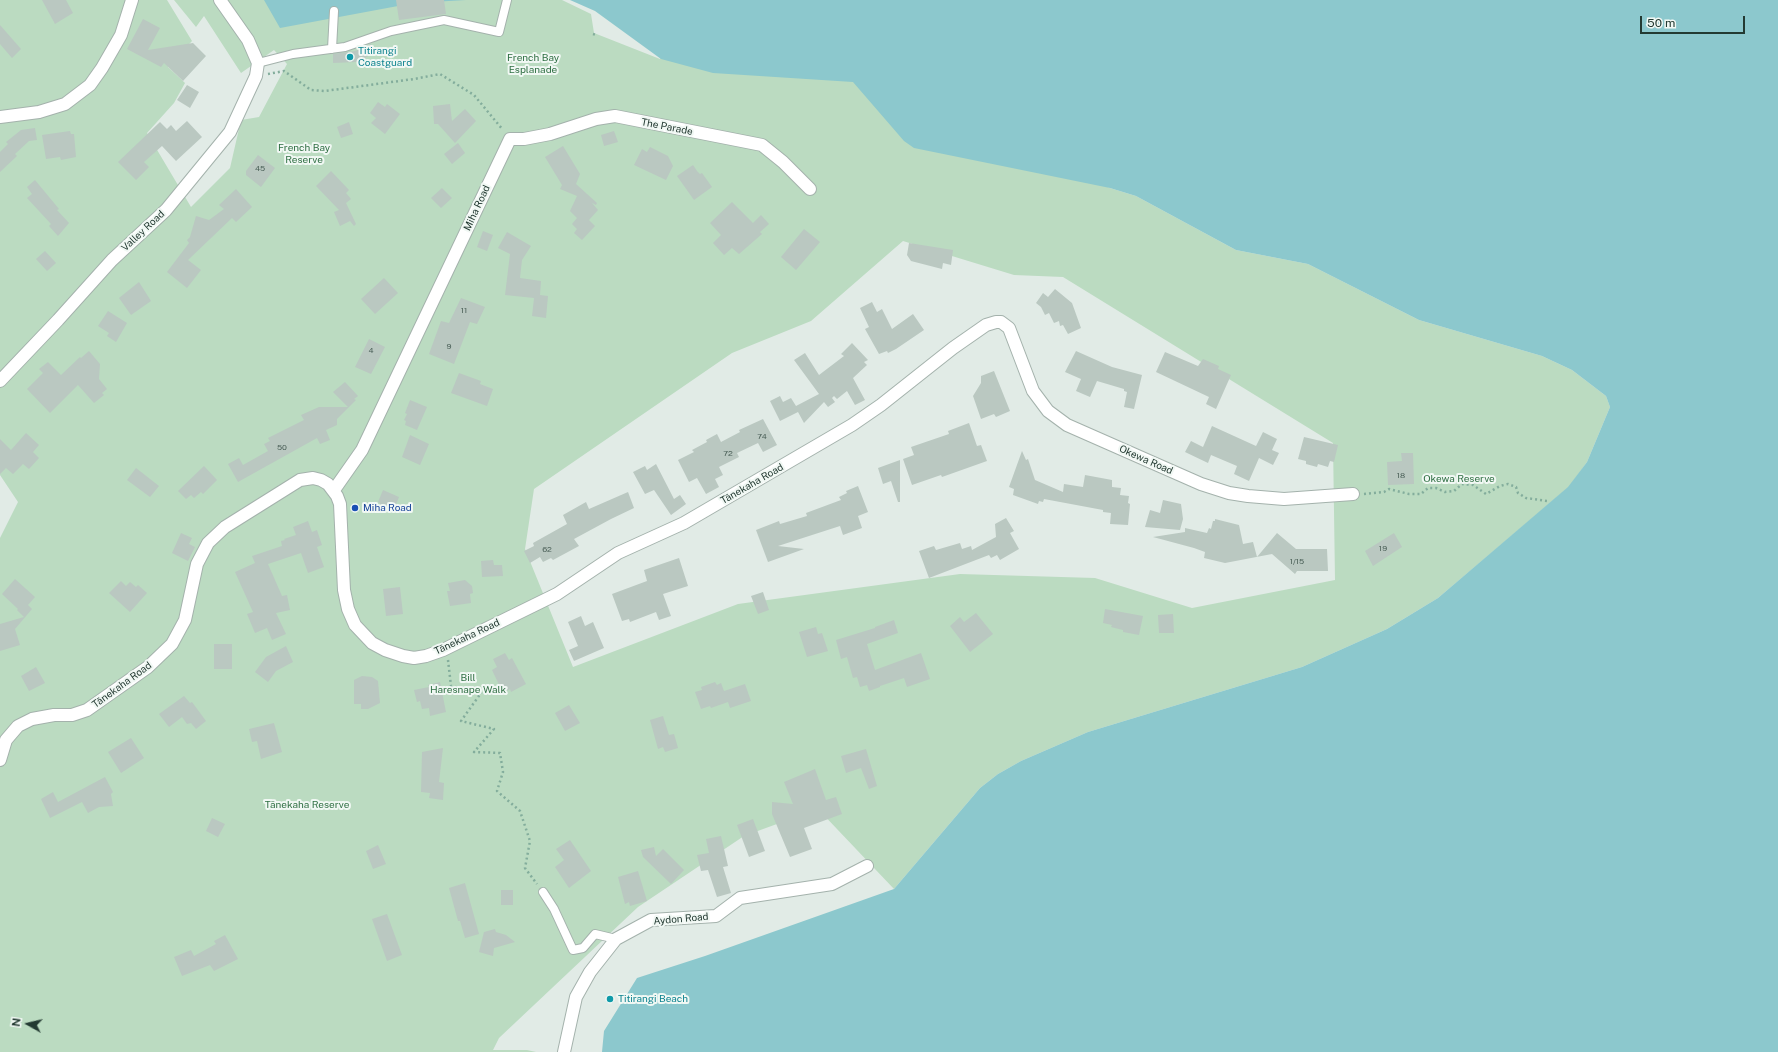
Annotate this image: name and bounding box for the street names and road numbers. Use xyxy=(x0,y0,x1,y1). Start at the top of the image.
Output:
street label: The Parade xyxy=(640,116,694,138)
street label: Miha Road xyxy=(461,183,493,233)
street label: Valley Road xyxy=(119,208,167,254)
street label: Okewa Road xyxy=(1117,443,1175,477)
street label: Tānekaha Road xyxy=(718,461,786,507)
street label: Tānekaha Road xyxy=(432,617,502,657)
street label: Tānekaha Road xyxy=(90,659,154,711)
street label: Aydon Road xyxy=(653,911,709,927)

